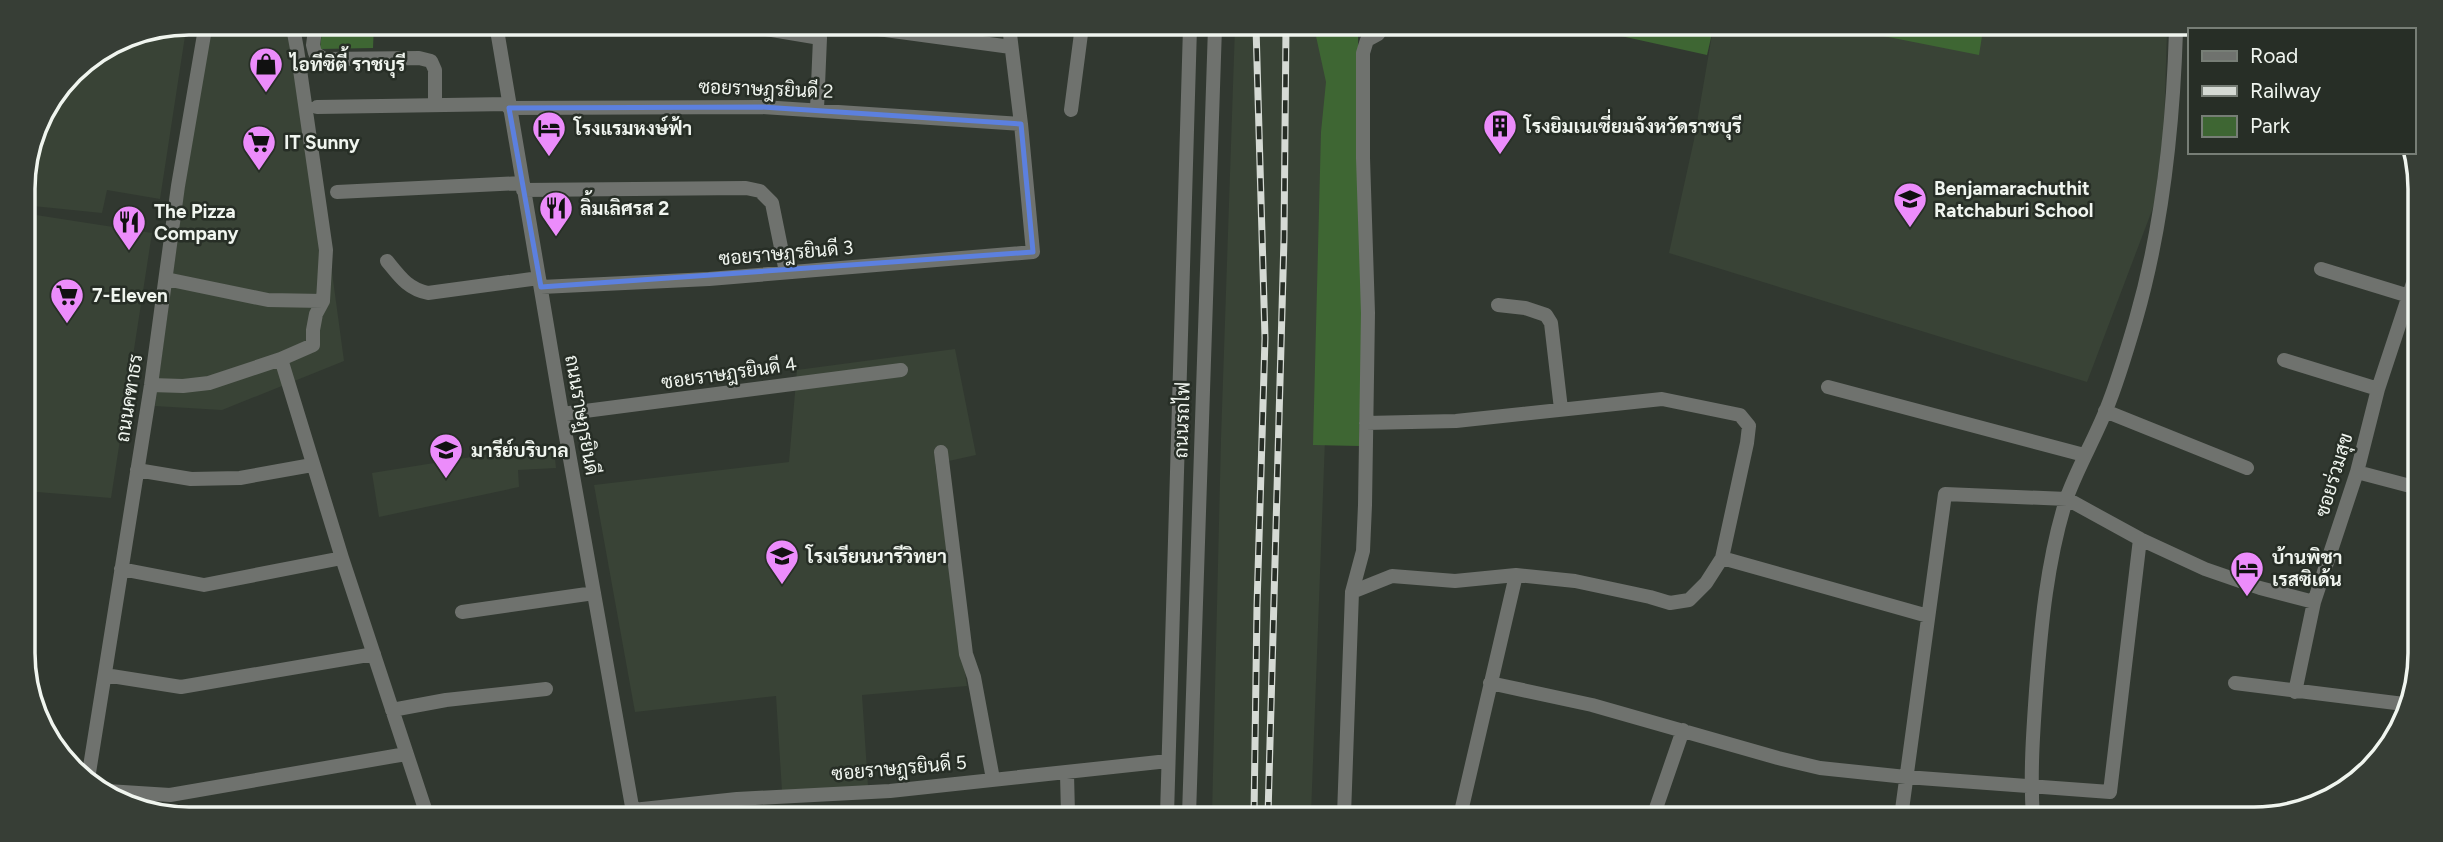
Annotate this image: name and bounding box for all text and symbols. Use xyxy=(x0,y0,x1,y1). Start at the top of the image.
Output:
legend xyxy=(2188,28,2415,154)
text: Road xyxy=(2250,43,2298,68)
shop icon: ไอทีซิตี้ ราชบุรี xyxy=(247,45,285,94)
place label: ไอทีซิตี้ ราชบุรี xyxy=(288,46,405,79)
street label: ซอยราษฎรยินดี 2 xyxy=(698,74,834,104)
text: Railway xyxy=(2250,78,2321,103)
building icon: โรงยิมเนเซี่ยมจังหวัดราชบุรี xyxy=(1481,107,1519,156)
hotel icon: โรงแรมหงษ์ฟ้า xyxy=(530,109,568,158)
place label: โรงยิมเนเซี่ยมจังหวัดราชบุรี xyxy=(1523,109,1741,141)
text: Park xyxy=(2250,113,2291,138)
place label: โรงแรมหงษ์ฟ้า xyxy=(573,115,692,140)
supermarket icon: IT Sunny xyxy=(240,123,278,172)
place label: IT Sunny xyxy=(284,131,360,154)
place label: Benjamarachuthit Ratchaburi School xyxy=(1934,177,2094,222)
school or university icon: Benjamarachuthit Ratchaburi School xyxy=(1891,180,1929,229)
restaurant icon: ลิ้มเลิศรส 2 xyxy=(537,189,575,238)
place label: ลิ้มเลิศรส 2 xyxy=(580,190,669,220)
place label: The Pizza Company xyxy=(154,200,238,245)
restaurant icon: The Pizza Company xyxy=(110,203,148,252)
street label: ซอยราษฎรยินดี 3 xyxy=(718,235,854,271)
supermarket icon: 7-Eleven xyxy=(48,276,86,325)
place label: 7-Eleven xyxy=(92,284,168,307)
street label: ซอยราษฎรยินดี 4 xyxy=(660,351,799,395)
street label: ถนนคฑาธร xyxy=(111,352,147,444)
street label: ถนนราษฎรยินดี xyxy=(559,353,605,477)
street label: ถนนรถไฟ xyxy=(1168,381,1195,459)
street label: ซอยร่วมสุข xyxy=(2310,430,2359,520)
school or university icon: มารีย์บริบาล xyxy=(427,431,465,480)
place label: มารีย์บริบาล xyxy=(471,438,569,462)
school or university icon: โรงเรียนนารีวิทยา xyxy=(763,537,801,586)
place label: โรงเรียนนารีวิทยา xyxy=(805,544,947,568)
place label: บ้านพิชา เรสซิเด้น xyxy=(2272,546,2343,591)
hotel icon: บ้านพิชา เรสซิเด้น xyxy=(2228,549,2266,598)
street label: ซอยราษฎรยินดี 5 xyxy=(830,750,968,786)

